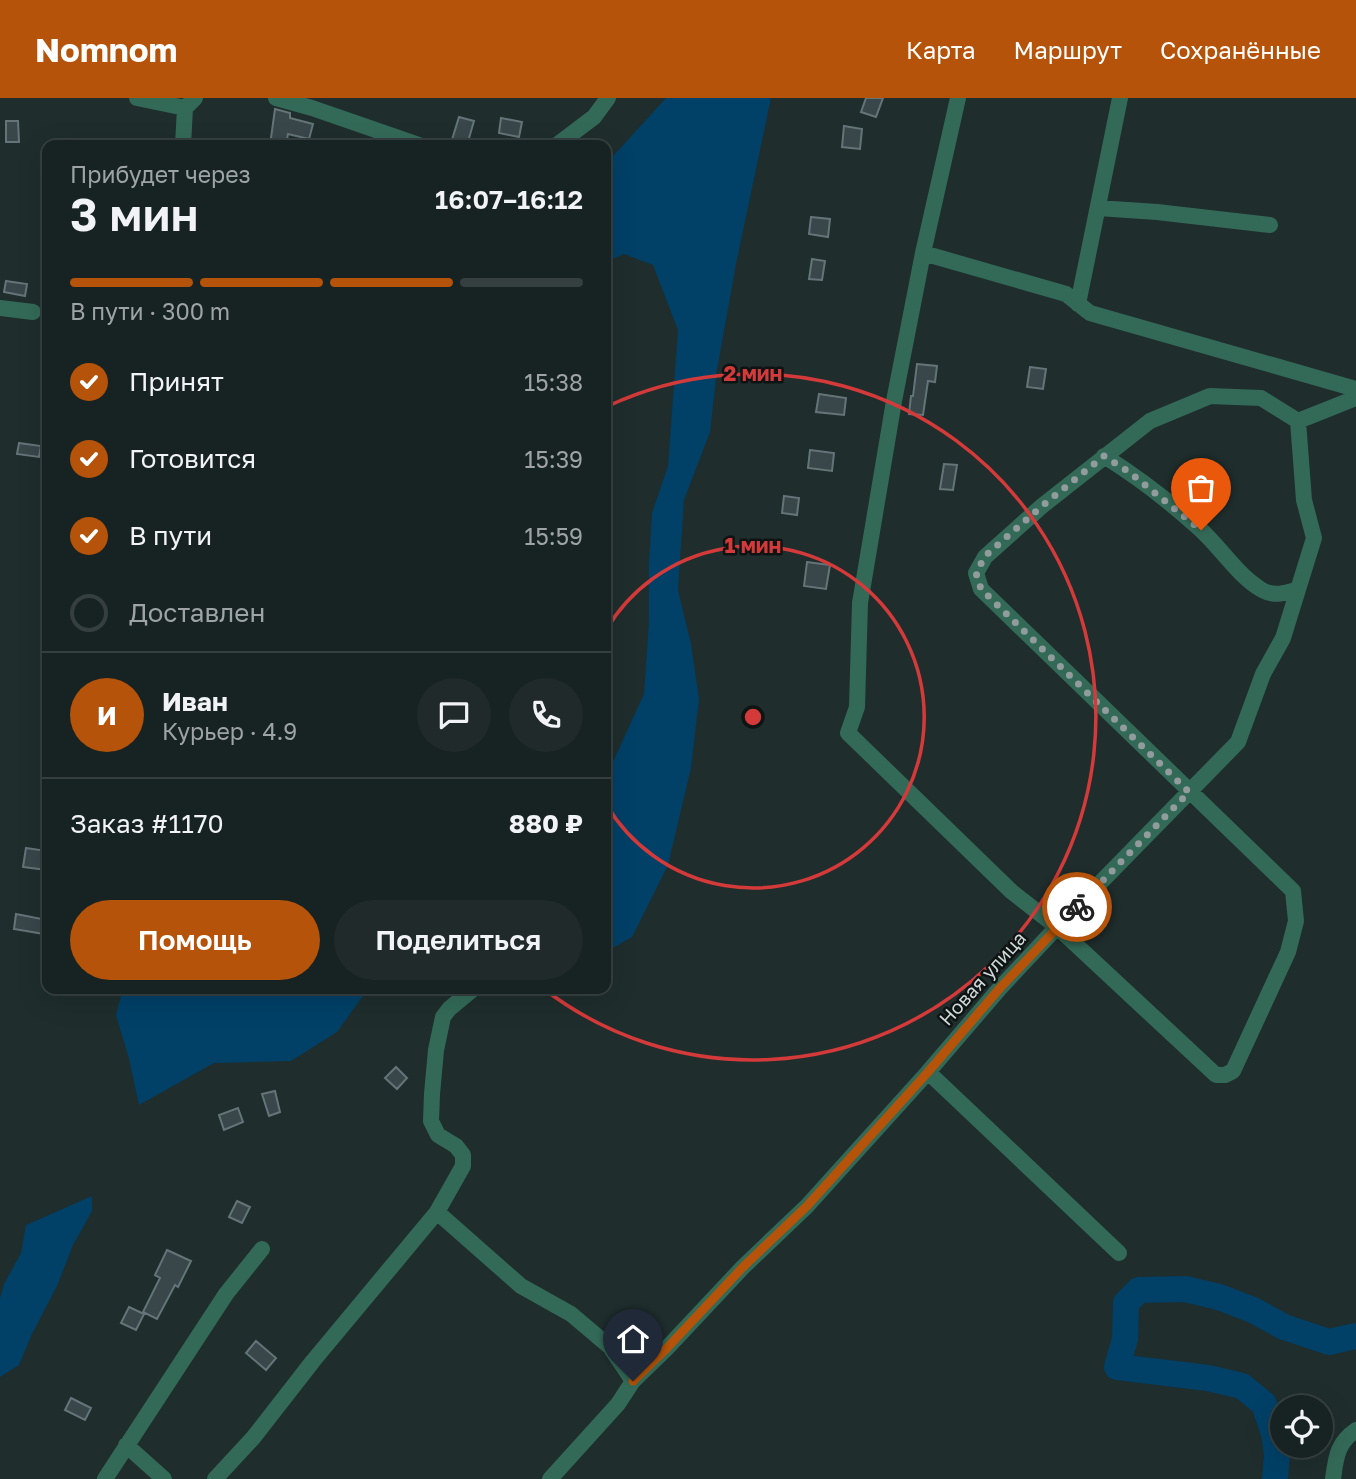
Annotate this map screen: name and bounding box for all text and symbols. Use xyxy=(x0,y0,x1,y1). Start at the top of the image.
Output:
text: Nomnom xyxy=(35,30,177,69)
text: Карта xyxy=(906,35,976,64)
text: Маршрут xyxy=(1014,35,1122,64)
text: Сохранённые xyxy=(1160,35,1321,64)
text: Прибудет через xyxy=(70,160,251,188)
text: 16:07–16:12 xyxy=(435,184,583,215)
text: 3 мин xyxy=(70,186,199,241)
text: В пути · 300 m xyxy=(70,297,230,325)
text: 2 мин xyxy=(724,360,782,386)
icon: check xyxy=(70,363,108,401)
text: Принят xyxy=(129,366,224,397)
text: 15:38 xyxy=(524,368,583,396)
icon: check xyxy=(70,440,108,478)
text: Готовится xyxy=(129,443,256,474)
text: 15:39 xyxy=(524,445,583,473)
pin xyxy=(1171,458,1231,530)
icon: bag xyxy=(1182,469,1220,507)
icon: check xyxy=(70,517,108,555)
text: В пути xyxy=(129,520,212,551)
text: 15:59 xyxy=(524,522,583,550)
text: 1 мин xyxy=(725,532,781,558)
text: Доставлен xyxy=(129,597,265,628)
button: chat xyxy=(417,678,491,752)
button: phone xyxy=(509,678,583,752)
text: Иван xyxy=(162,686,228,717)
text: И xyxy=(97,700,117,731)
centre of rings xyxy=(741,705,765,729)
text: Курьер · 4.9 xyxy=(162,717,297,745)
text: Заказ #1170 xyxy=(70,808,224,839)
text: 880 ₽ xyxy=(509,808,583,839)
courier xyxy=(1042,872,1112,942)
icon: bike xyxy=(1058,888,1096,926)
button: Помощь xyxy=(70,900,320,980)
button: Поделиться xyxy=(334,900,583,980)
street label: Новая улица xyxy=(934,926,1030,1030)
pin xyxy=(603,1309,663,1381)
icon: home xyxy=(614,1320,652,1358)
map controls xyxy=(1270,1395,1333,1458)
button: locate xyxy=(1270,1395,1333,1458)

